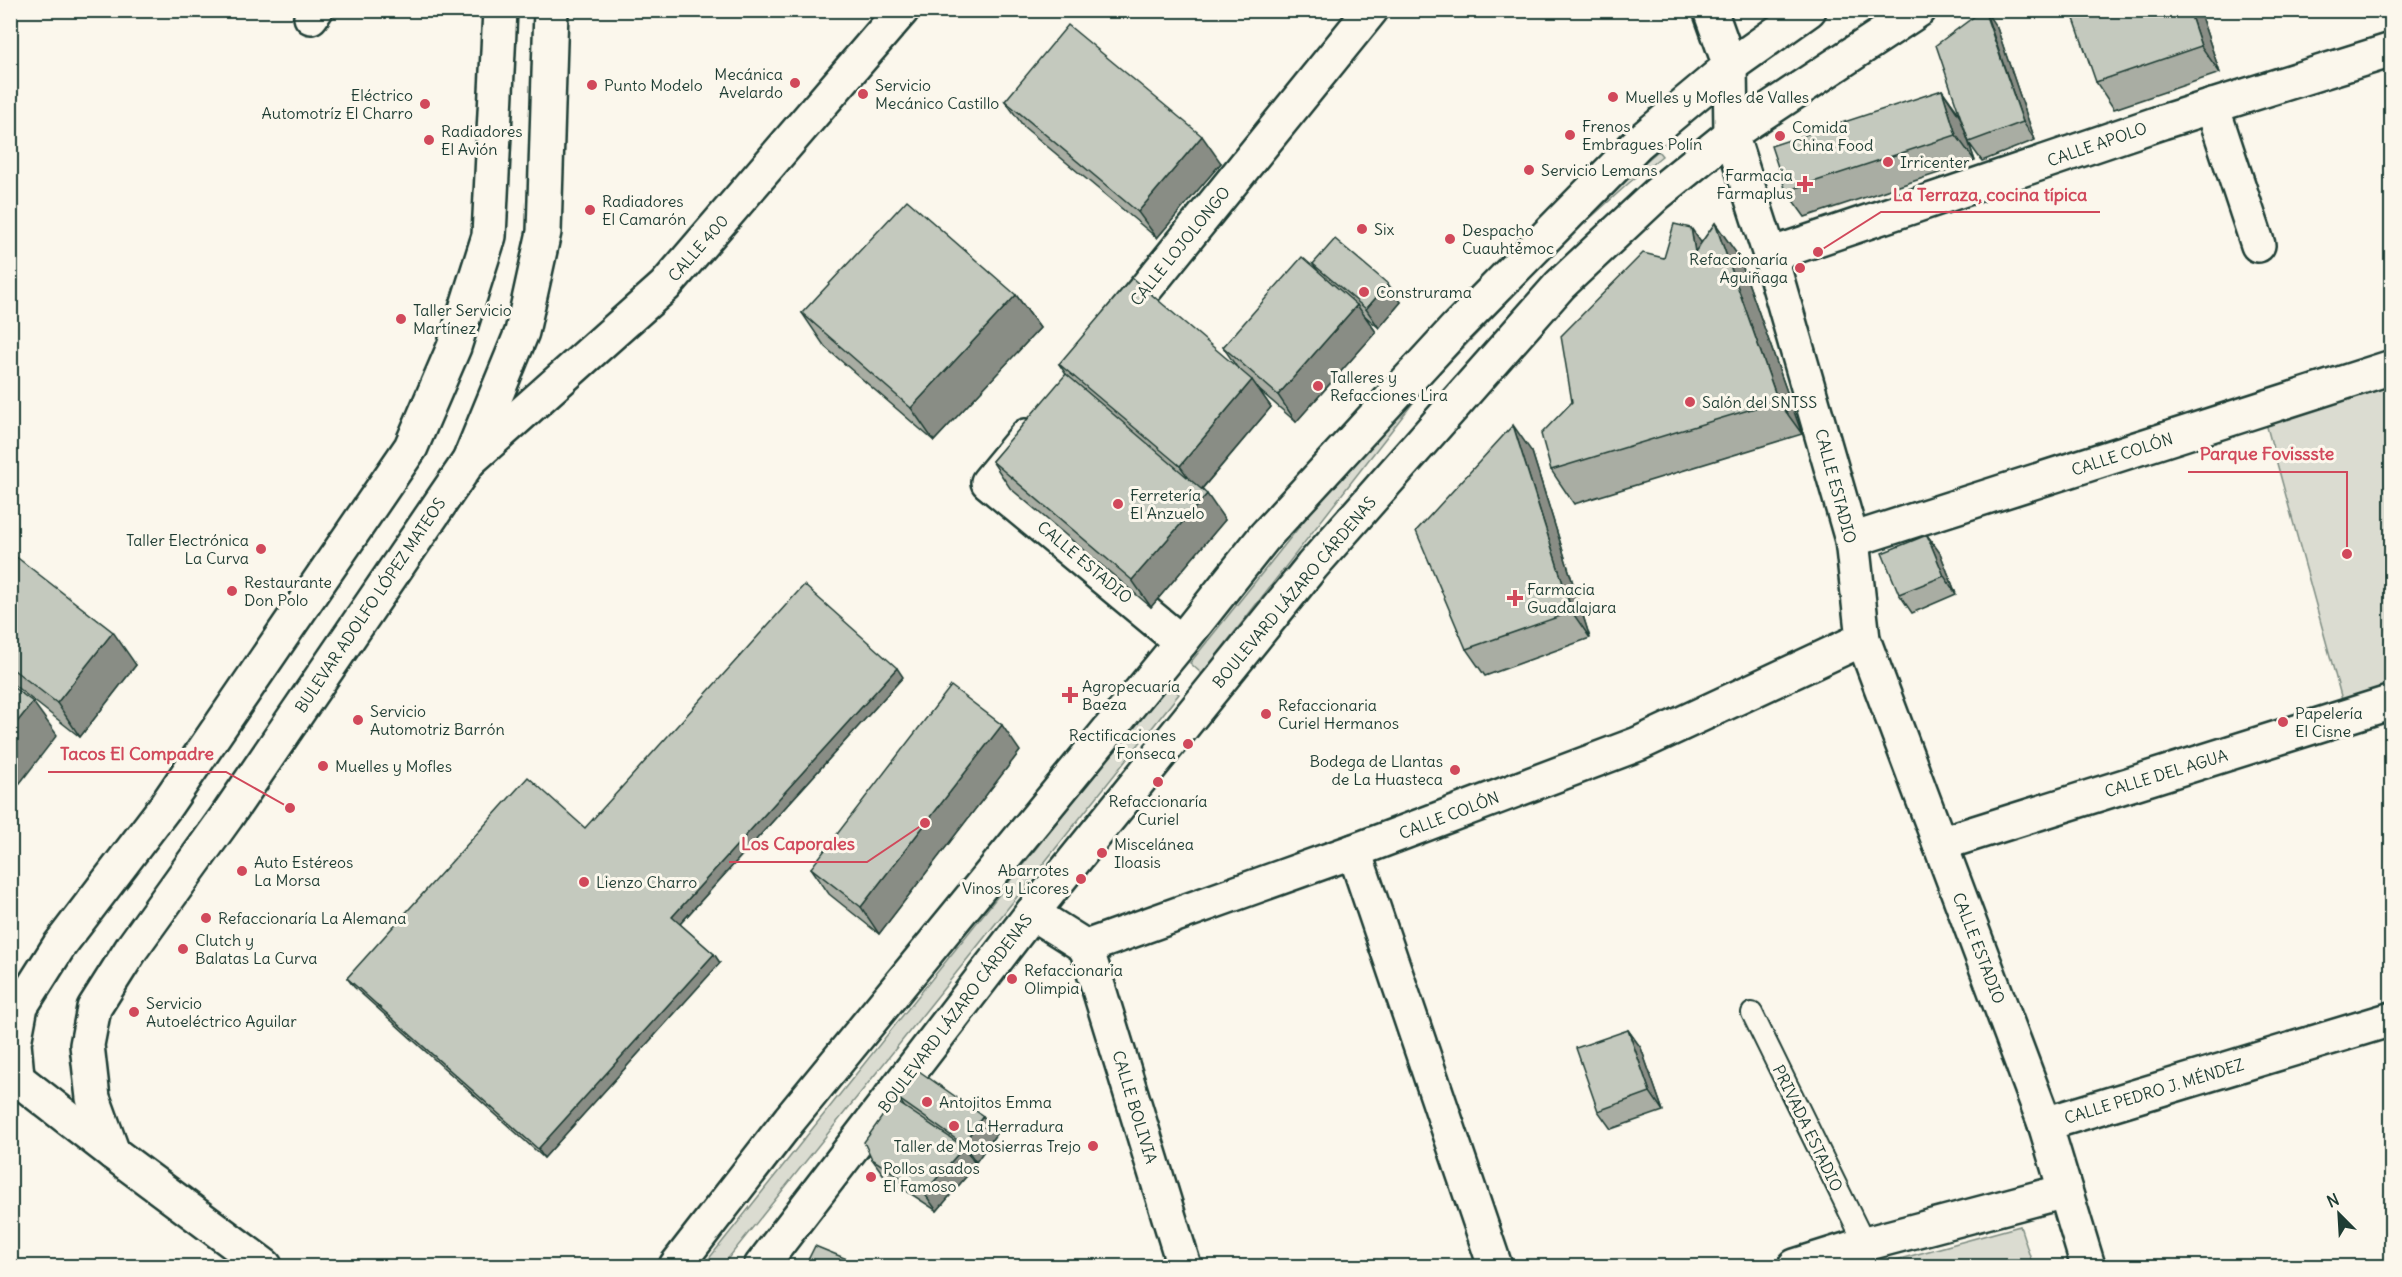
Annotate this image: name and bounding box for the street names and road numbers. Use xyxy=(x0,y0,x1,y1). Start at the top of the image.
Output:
street label: CALLE APOLO xyxy=(2044,118,2150,170)
street label: CALLE LOJOLONGO xyxy=(1126,182,1234,310)
street label: CALLE 400 xyxy=(664,211,732,285)
street label: CALLE ESTADIO xyxy=(1811,427,1861,545)
street label: CALLE COLÓN xyxy=(2069,428,2175,480)
street label: BOULEVARD LÁZARO CÁRDENAS xyxy=(1208,492,1380,692)
street label: BULEVAR ADOLFO LÓPEZ MATEOS xyxy=(290,494,450,716)
street label: CALLE ESTADIO xyxy=(1033,517,1137,607)
street label: CALLE DEL AGUA xyxy=(2102,745,2230,801)
street label: CALLE COLÓN xyxy=(1396,787,1502,843)
street label: CALLE ESTADIO xyxy=(1949,889,2009,1007)
street label: BOULEVARD LÁZARO CÁRDENAS xyxy=(874,910,1036,1116)
street label: CALLE BOLIVIA xyxy=(1108,1048,1162,1166)
street label: CALLE PEDRO J. MÉNDEZ xyxy=(2062,1054,2246,1128)
street label: PRIVADA ESTADIO xyxy=(1769,1061,1847,1195)

